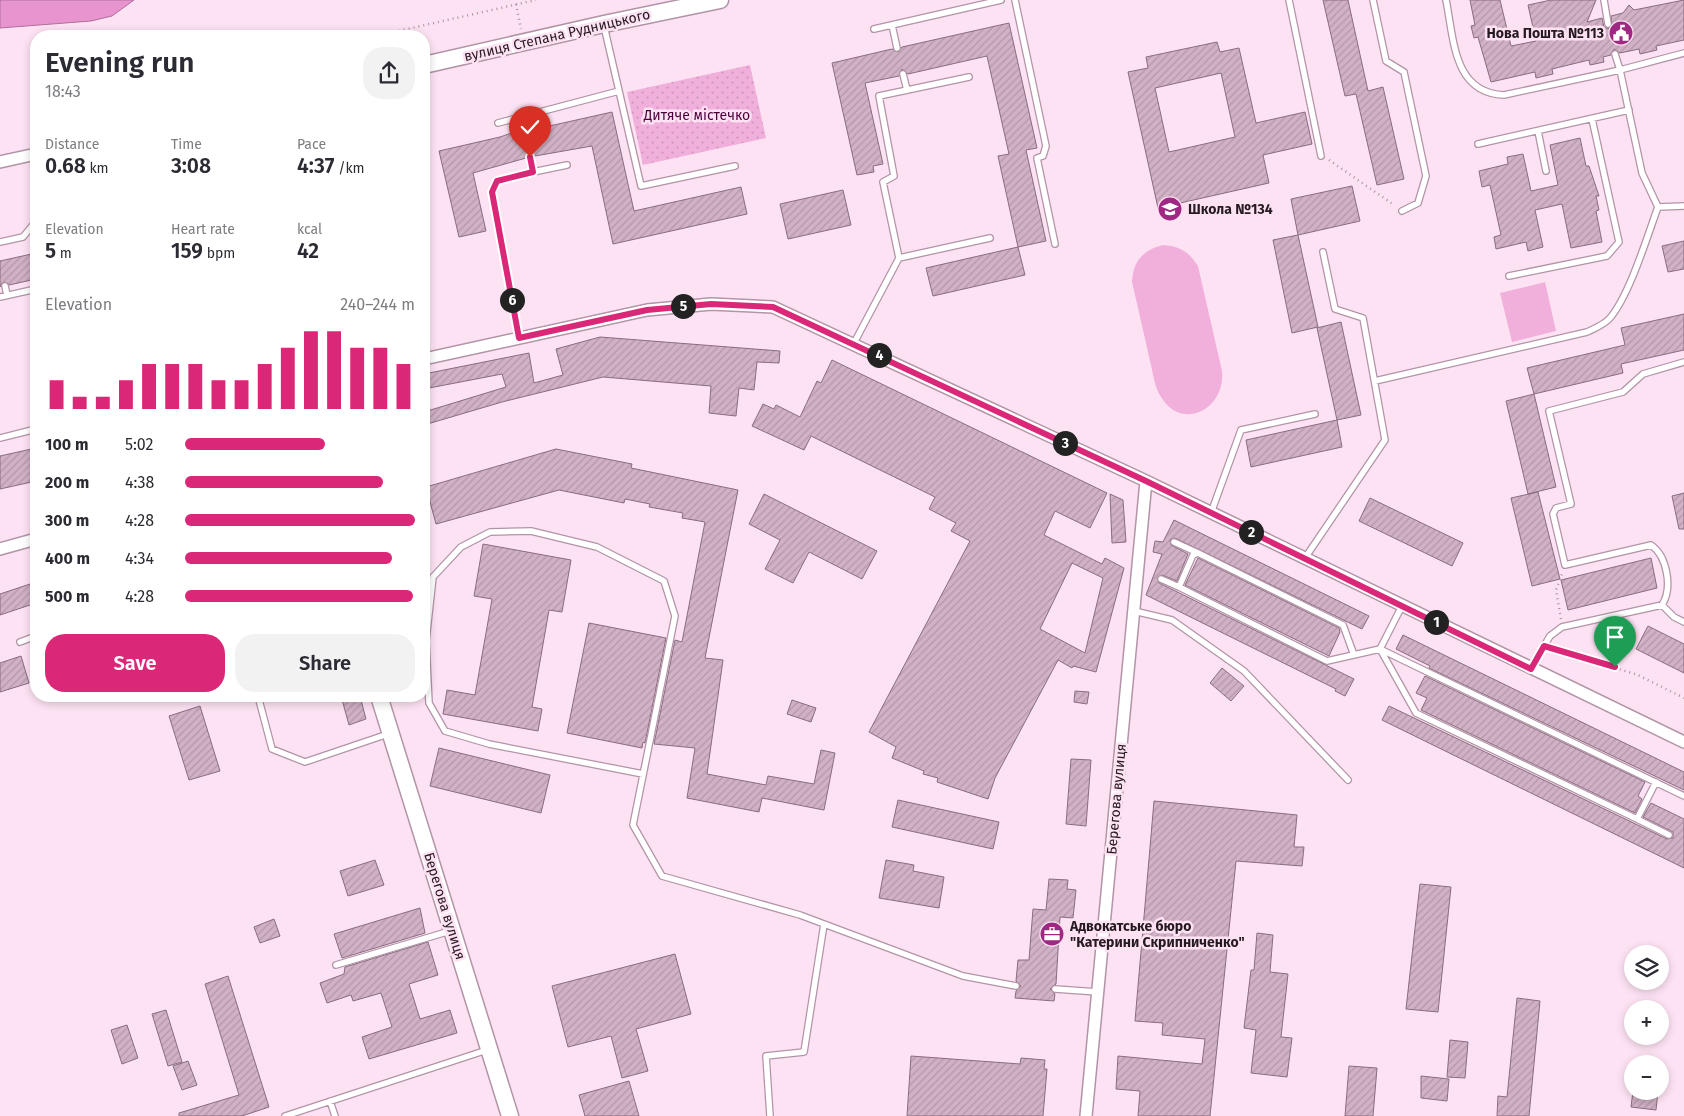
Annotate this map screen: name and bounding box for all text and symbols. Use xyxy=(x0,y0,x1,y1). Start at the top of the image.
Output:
street label: вулиця Степана Рудницького xyxy=(462,6,652,65)
public building icon: Нова Пошта №113 xyxy=(1608,20,1634,46)
place label: Нова Пошта №113 xyxy=(1487,25,1604,42)
text: Evening run xyxy=(45,46,194,79)
button: share xyxy=(363,47,415,99)
text: 18:43 xyxy=(45,82,81,101)
pin xyxy=(509,106,551,157)
park label: Дитяче містечко xyxy=(643,107,750,124)
icon: check xyxy=(516,113,544,141)
text: Distance xyxy=(45,136,99,153)
text: Time xyxy=(171,136,202,153)
text: Pace xyxy=(297,136,326,153)
text: 0.68 xyxy=(45,153,86,179)
text: 3:08 xyxy=(171,153,211,179)
text: 4:37 xyxy=(297,153,334,179)
text: km xyxy=(86,160,109,177)
text: /km xyxy=(334,160,365,177)
school or university icon: Школа №134 xyxy=(1157,196,1183,222)
place label: Школа №134 xyxy=(1188,201,1273,218)
text: Elevation xyxy=(45,221,104,238)
text: Heart rate xyxy=(171,221,235,238)
text: kcal xyxy=(297,221,322,238)
text: 5 xyxy=(45,238,56,264)
text: 159 xyxy=(171,238,203,264)
text: 42 xyxy=(297,238,319,264)
text: m xyxy=(56,245,72,262)
text: bpm xyxy=(203,245,235,262)
pin: 6 xyxy=(500,288,524,312)
text: 6 xyxy=(509,292,516,309)
pin: 5 xyxy=(670,294,696,318)
text: Elevation xyxy=(45,295,112,314)
text: 240–244 m xyxy=(340,295,415,314)
text: 5 xyxy=(680,298,687,315)
pin: 4 xyxy=(866,342,892,368)
text: 4 xyxy=(876,347,883,364)
pin: 3 xyxy=(1052,430,1078,456)
text: 100 m xyxy=(45,435,88,454)
text: 5:02 xyxy=(125,435,154,454)
text: 3 xyxy=(1062,435,1069,452)
text: 200 m xyxy=(45,473,89,492)
text: 4:38 xyxy=(125,473,154,492)
text: 300 m xyxy=(45,511,89,530)
text: 4:28 xyxy=(125,511,154,530)
pin: 2 xyxy=(1238,520,1264,544)
text: 2 xyxy=(1248,524,1255,541)
text: 400 m xyxy=(45,549,90,568)
text: 4:34 xyxy=(125,549,154,568)
text: 500 m xyxy=(45,587,90,606)
text: 4:28 xyxy=(125,587,154,606)
pin: 1 xyxy=(1424,610,1448,634)
text: 1 xyxy=(1433,614,1440,631)
pin xyxy=(1594,616,1636,667)
icon: arrive xyxy=(1601,623,1629,651)
button: Save xyxy=(45,634,225,692)
button: Share xyxy=(235,634,415,692)
street label: Берегова вулиця xyxy=(1103,743,1130,855)
street label: Берегова вулиця xyxy=(420,850,469,962)
place label: Адвокатське бюро "Катерини Скрипниченко" xyxy=(1069,918,1245,951)
office icon: Адвокатське бюро "Катерини Скрипниченко" xyxy=(1039,921,1065,947)
map controls xyxy=(1624,945,1669,1100)
button: layers xyxy=(1624,945,1669,990)
button: + xyxy=(1624,1000,1669,1045)
button: − xyxy=(1624,1055,1669,1100)

